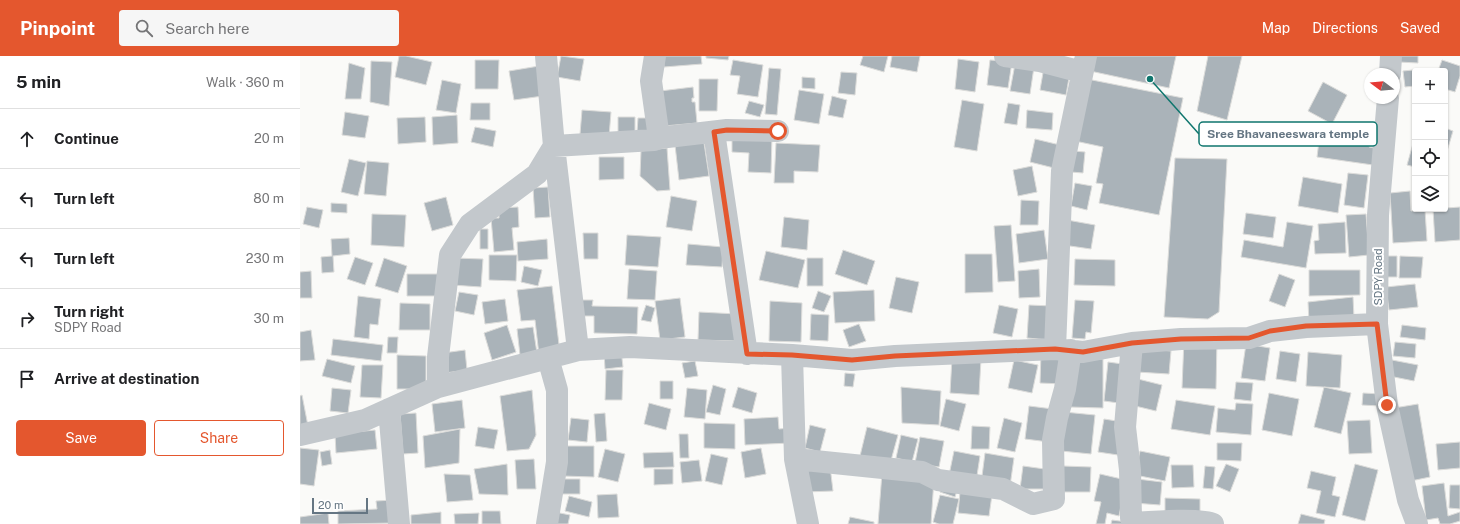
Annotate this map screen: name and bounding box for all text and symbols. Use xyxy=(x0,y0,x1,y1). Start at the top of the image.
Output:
search box xyxy=(119,10,399,46)
text: Pinpoint xyxy=(20,17,95,39)
icon: search xyxy=(133,17,155,39)
text: Search here xyxy=(165,20,249,37)
text: Map xyxy=(1262,20,1290,36)
text: Directions xyxy=(1312,20,1378,36)
text: Saved xyxy=(1400,20,1440,36)
north arrow xyxy=(1364,68,1400,104)
map controls xyxy=(1412,68,1448,212)
button: + xyxy=(1412,68,1448,104)
text: 5 min xyxy=(16,72,61,92)
text: Walk · 360 m xyxy=(206,75,284,90)
button: − xyxy=(1412,104,1448,140)
route start xyxy=(769,122,787,140)
callout: Sree Bhavaneeswara temple xyxy=(1199,122,1377,146)
text: Sree Bhavaneeswara temple xyxy=(1207,127,1369,141)
icon: ahead xyxy=(16,128,38,150)
text: Continue xyxy=(54,130,119,147)
text: 20 m xyxy=(254,131,284,146)
button: locate xyxy=(1412,140,1448,176)
button: layers xyxy=(1412,176,1448,212)
icon: left xyxy=(16,188,38,210)
text: Turn left xyxy=(54,190,115,207)
text: 80 m xyxy=(253,191,284,206)
icon: left xyxy=(16,248,38,270)
street label: SDPY Road xyxy=(1372,248,1384,306)
text: Turn left xyxy=(54,250,115,267)
text: 230 m xyxy=(246,251,284,266)
text: Turn right xyxy=(54,303,124,320)
icon: right xyxy=(16,308,38,330)
text: 30 m xyxy=(254,311,284,326)
text: SDPY Road xyxy=(54,320,122,335)
icon: arrive xyxy=(16,368,38,390)
text: Arrive at destination xyxy=(54,370,199,387)
route end xyxy=(1378,396,1396,414)
button: Save xyxy=(16,420,146,456)
button: Share xyxy=(154,420,284,456)
scale bar xyxy=(312,496,368,515)
text: 20 m xyxy=(318,499,343,511)

